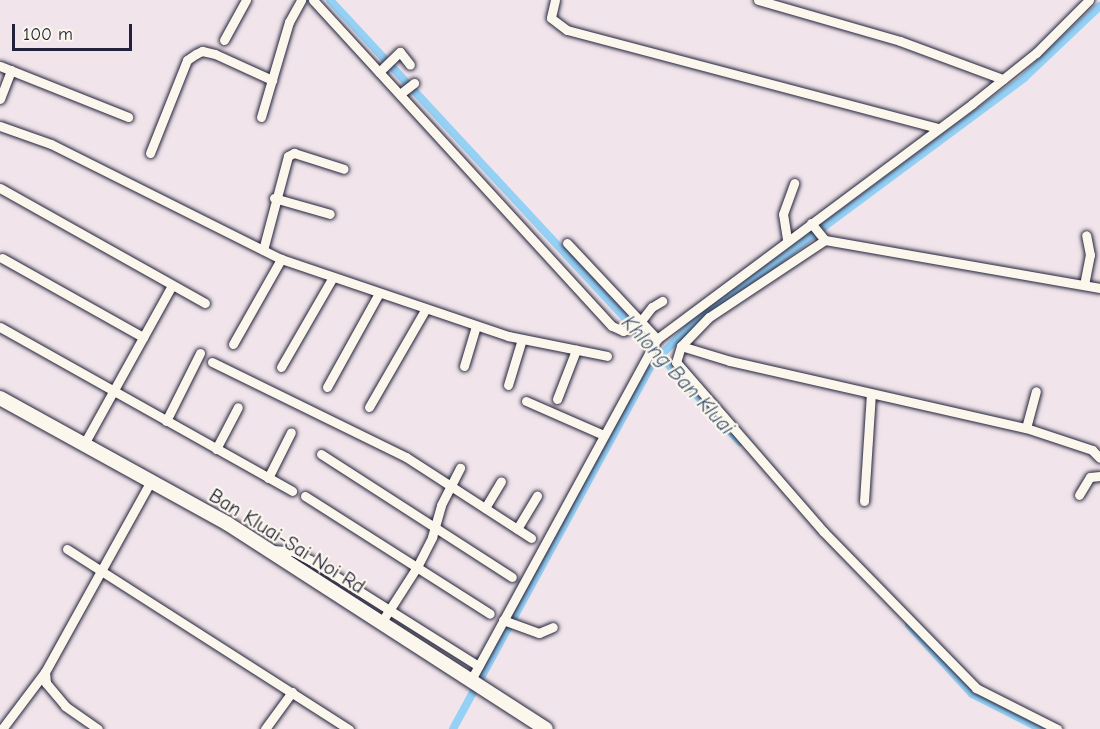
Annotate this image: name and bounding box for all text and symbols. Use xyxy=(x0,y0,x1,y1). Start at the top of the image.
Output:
scale bar xyxy=(15,12,135,50)
text: 100 m xyxy=(23,24,73,45)
water label: Khlong Ban Kluai xyxy=(616,310,740,440)
street label: Ban Kluai-Sai Noi Rd xyxy=(205,483,369,599)

